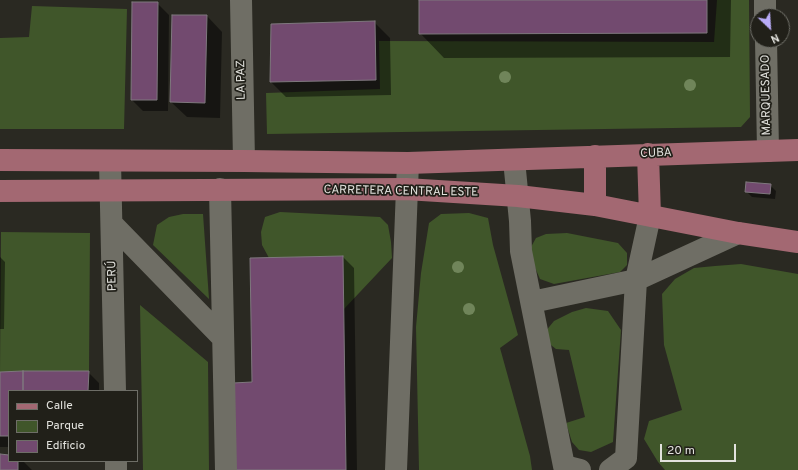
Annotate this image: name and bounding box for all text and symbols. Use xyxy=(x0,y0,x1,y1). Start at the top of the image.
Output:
north arrow xyxy=(750,8,790,48)
text: N xyxy=(768,30,781,46)
street label: MARQUESADO xyxy=(759,54,775,136)
street label: LA PAZ xyxy=(234,60,250,100)
street label: CUBA xyxy=(640,146,672,162)
street label: CARRETERA CENTRAL ESTE xyxy=(324,183,478,201)
street label: PERÚ xyxy=(106,260,120,292)
legend xyxy=(8,390,138,462)
text: Calle xyxy=(46,398,73,414)
text: Parque xyxy=(46,418,84,434)
scale bar xyxy=(662,436,738,462)
text: Edificio xyxy=(46,438,85,454)
text: 20 m xyxy=(667,443,695,459)

